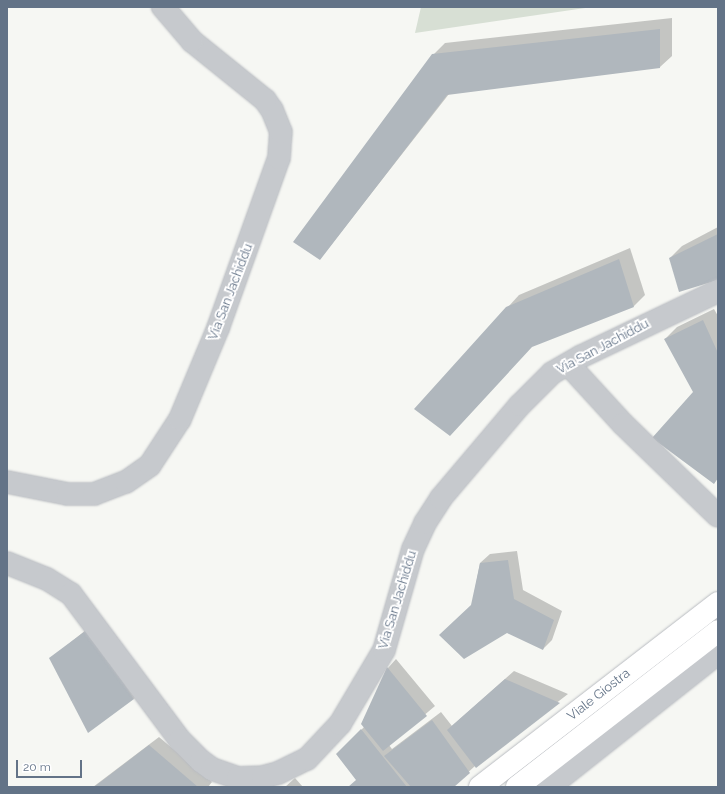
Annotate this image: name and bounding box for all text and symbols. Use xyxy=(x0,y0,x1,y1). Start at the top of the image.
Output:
street label: Via San Jachiddu xyxy=(205,241,257,343)
street label: Via San Jachiddu xyxy=(554,316,652,378)
street label: Via San Jachiddu xyxy=(376,549,420,651)
street label: Viale Giostra xyxy=(565,666,633,724)
scale bar xyxy=(18,752,84,778)
text: 20 m xyxy=(23,760,51,774)

